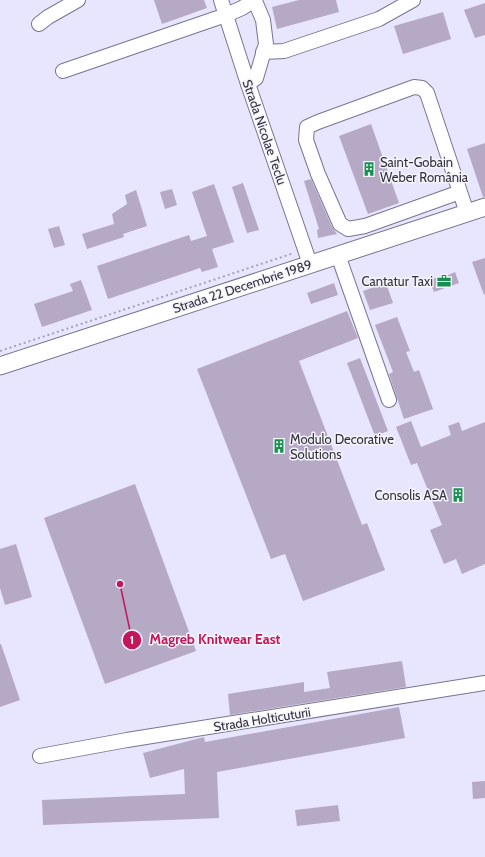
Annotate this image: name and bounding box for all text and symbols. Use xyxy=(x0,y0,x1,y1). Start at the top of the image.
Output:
street label: Strada Nicolae Teclu xyxy=(239,77,291,187)
place label: Saint-Gobain Weber România xyxy=(380,154,469,185)
building icon: Saint-Gobain Weber România xyxy=(361,161,377,177)
street label: Strada 22 Decembrie 1989 xyxy=(170,256,314,316)
place label: Cantatur Taxi xyxy=(362,273,433,289)
office icon: Cantatur Taxi xyxy=(436,273,452,289)
place label: Modulo Decorative Solutions xyxy=(290,431,394,462)
building icon: Modulo Decorative Solutions xyxy=(271,438,287,454)
place label: Consolis ASA xyxy=(374,487,447,503)
building icon: Consolis ASA xyxy=(450,487,466,503)
callout: Magreb Knitwear East xyxy=(122,627,289,653)
text: Magreb Knitwear East xyxy=(150,630,281,648)
text: 1 xyxy=(130,632,134,647)
street label: Strada Holticuturii xyxy=(212,703,312,735)

